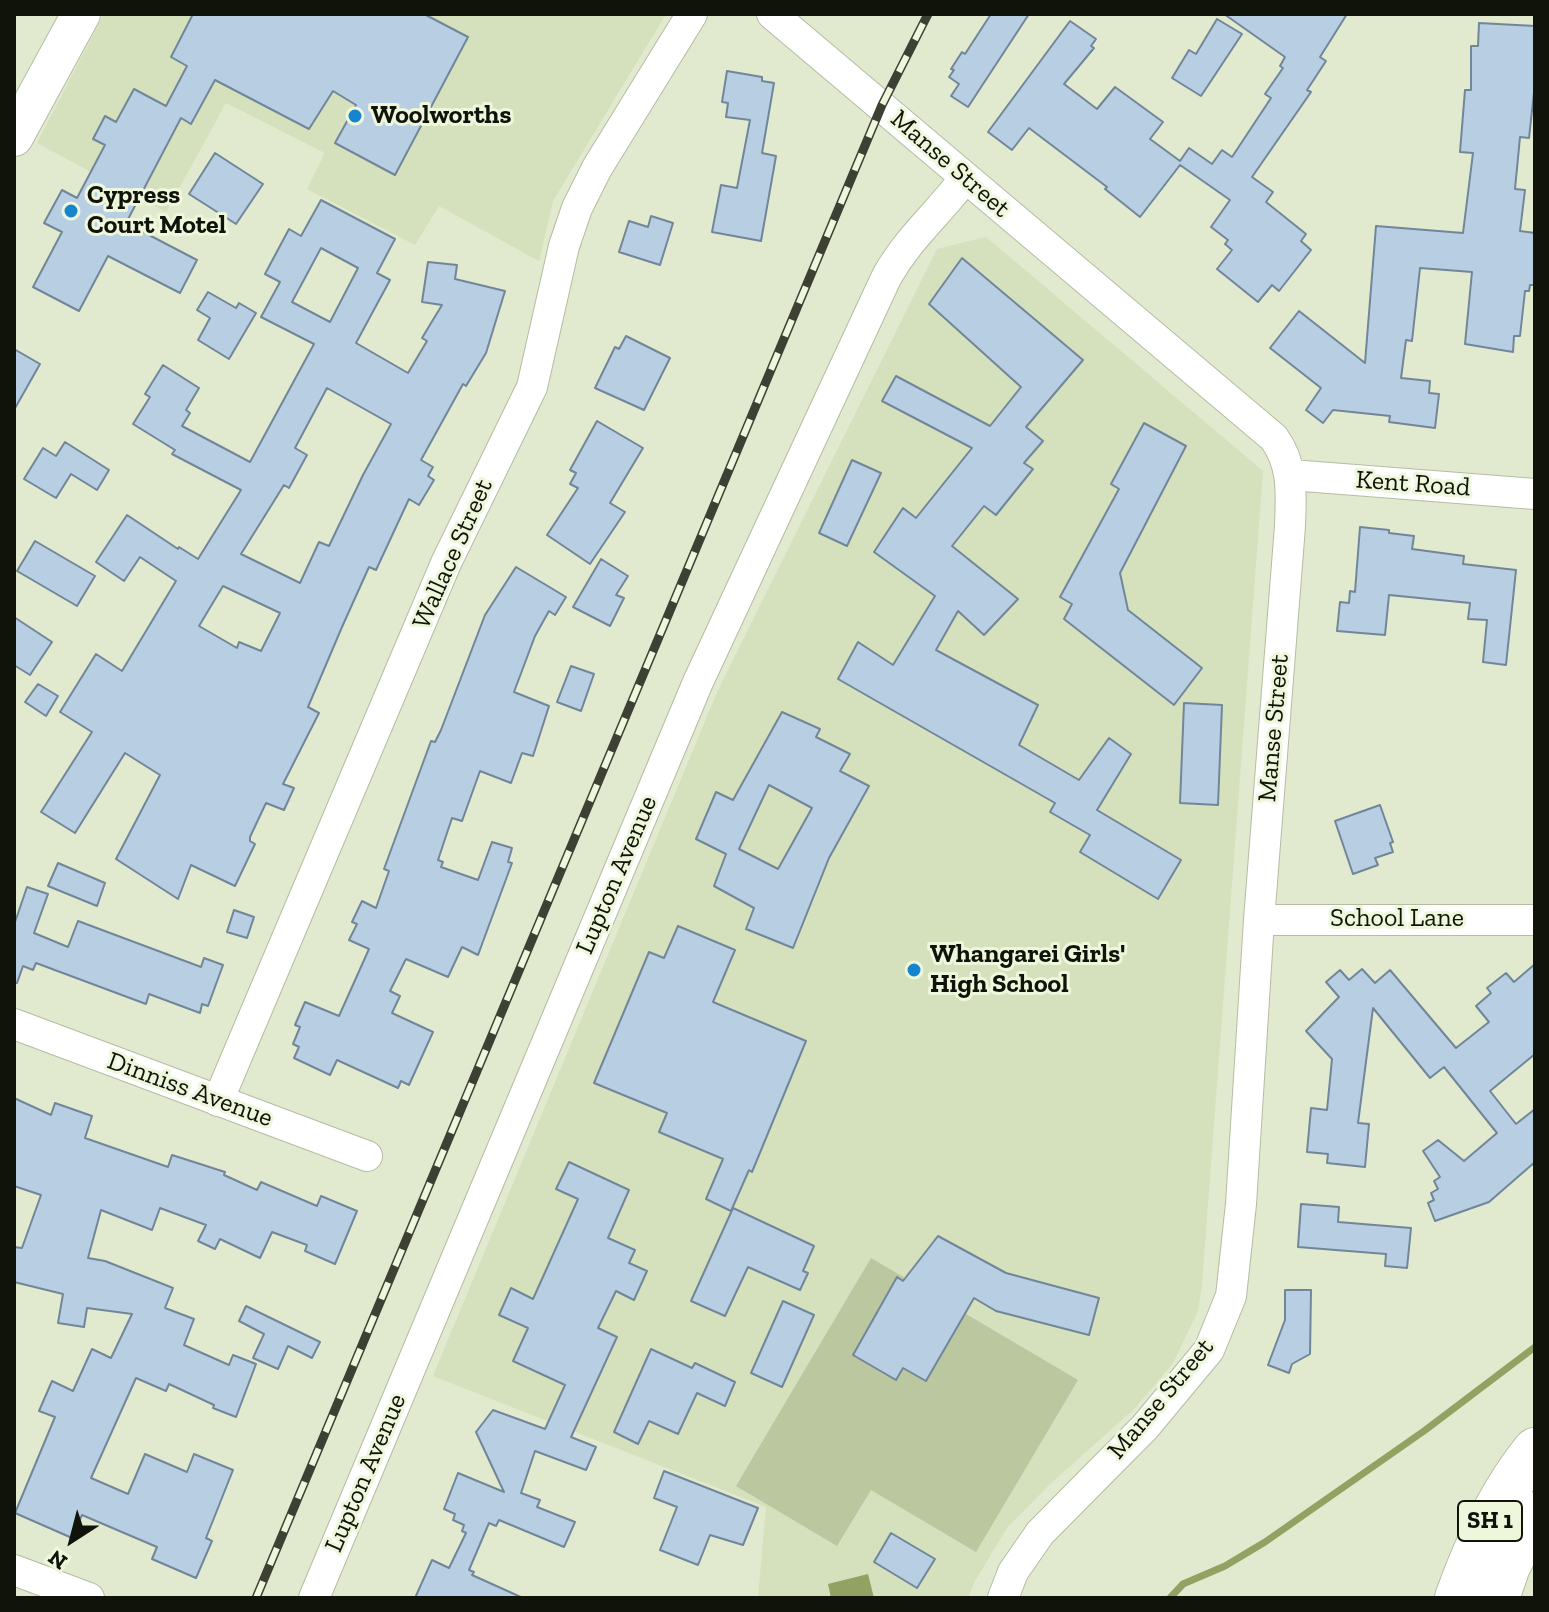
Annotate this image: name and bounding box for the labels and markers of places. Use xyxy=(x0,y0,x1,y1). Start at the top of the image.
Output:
place label: Woolworths xyxy=(371,100,511,132)
marker: Woolworths xyxy=(346,107,364,125)
place label: Cypress Court Motel xyxy=(87,180,226,242)
marker: Cypress Court Motel xyxy=(62,202,80,220)
place label: Whangarei Girls' High School xyxy=(930,939,1126,1000)
marker: Whangarei Girls' High School xyxy=(905,961,923,979)

